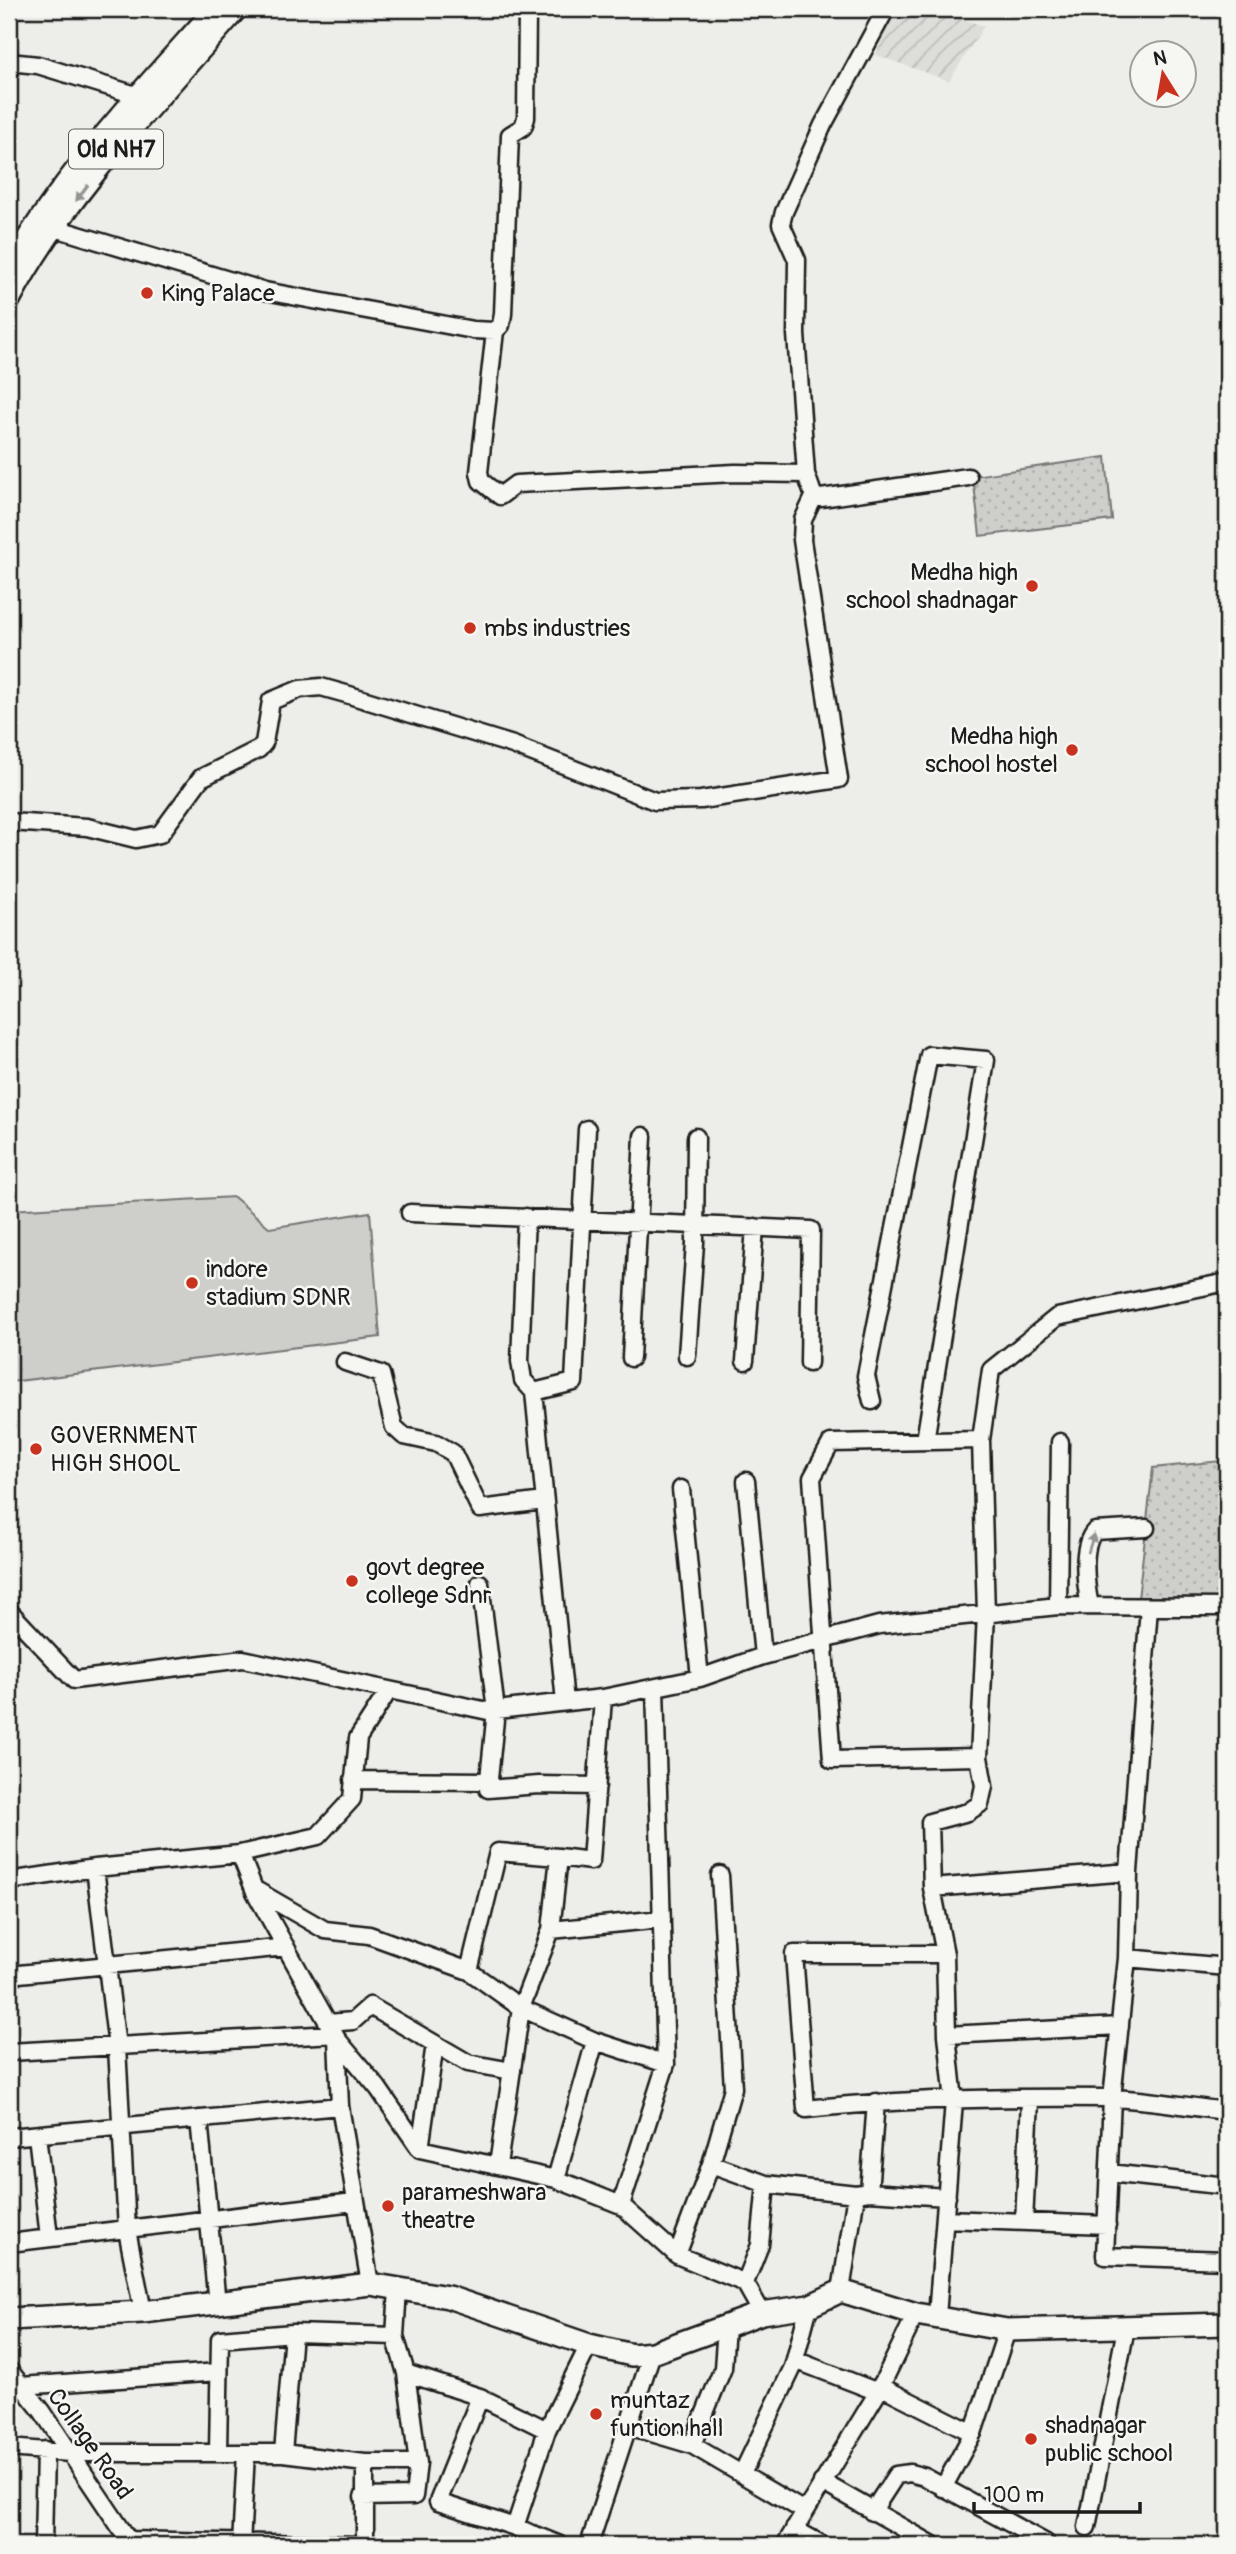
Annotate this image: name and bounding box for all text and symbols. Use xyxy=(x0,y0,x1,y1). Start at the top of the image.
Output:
north arrow xyxy=(1128,38,1198,108)
text: N xyxy=(1151,45,1169,71)
road number: Old NH7 xyxy=(69,130,163,168)
one-way arrow xyxy=(75,183,89,202)
place label: King Palace xyxy=(161,279,275,308)
marker: King Palace xyxy=(139,285,155,301)
place label: Medha high school shadnagar xyxy=(846,558,1018,615)
marker: Medha high school shadnagar xyxy=(1024,578,1040,594)
place label: mbs industries xyxy=(484,614,631,643)
marker: mbs industries xyxy=(462,620,478,636)
place label: Medha high school hostel xyxy=(925,722,1058,779)
marker: Medha high school hostel xyxy=(1064,742,1080,758)
place label: indore stadium SDNR xyxy=(206,1255,351,1312)
marker: indore stadium SDNR xyxy=(184,1275,200,1291)
place label: GOVERNMENT HIGH SHOOL xyxy=(50,1421,198,1478)
marker: GOVERNMENT HIGH SHOOL xyxy=(28,1441,44,1457)
one-way arrow xyxy=(1086,1532,1096,1553)
place label: govt degree college Sdnr xyxy=(366,1553,492,1610)
marker: govt degree college Sdnr xyxy=(344,1573,360,1589)
place label: parameshwara theatre xyxy=(401,2178,546,2235)
marker: parameshwara theatre xyxy=(380,2198,396,2214)
street label: Collage Road xyxy=(41,2383,139,2505)
place label: muntaz funtion hall xyxy=(610,2386,723,2443)
marker: muntaz funtion hall xyxy=(588,2406,604,2422)
place label: shadnagar public school xyxy=(1045,2411,1173,2468)
marker: shadnagar public school xyxy=(1023,2431,1039,2447)
scale bar xyxy=(974,2470,1140,2514)
text: 100 m xyxy=(984,2482,1044,2509)

